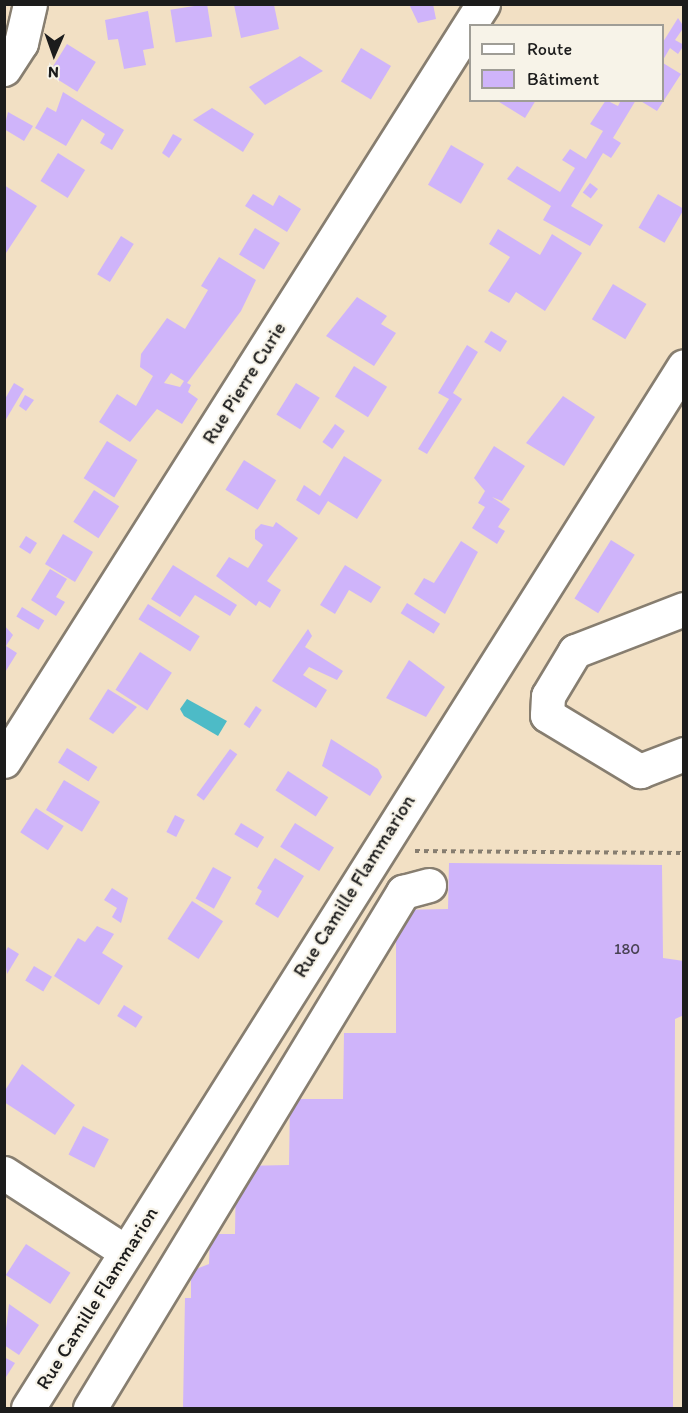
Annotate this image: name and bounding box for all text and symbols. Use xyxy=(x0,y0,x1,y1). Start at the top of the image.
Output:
north arrow xyxy=(24,24,84,84)
legend xyxy=(469,24,664,102)
text: Route xyxy=(527,38,572,60)
text: N xyxy=(48,63,59,82)
text: Bâtiment xyxy=(527,68,599,90)
street label: Rue Pierre Curie xyxy=(197,318,291,448)
street label: Rue Camille Flammarion xyxy=(288,790,420,982)
house number: 180 xyxy=(614,939,640,959)
street label: Rue Camille Flammarion xyxy=(31,1202,163,1394)

